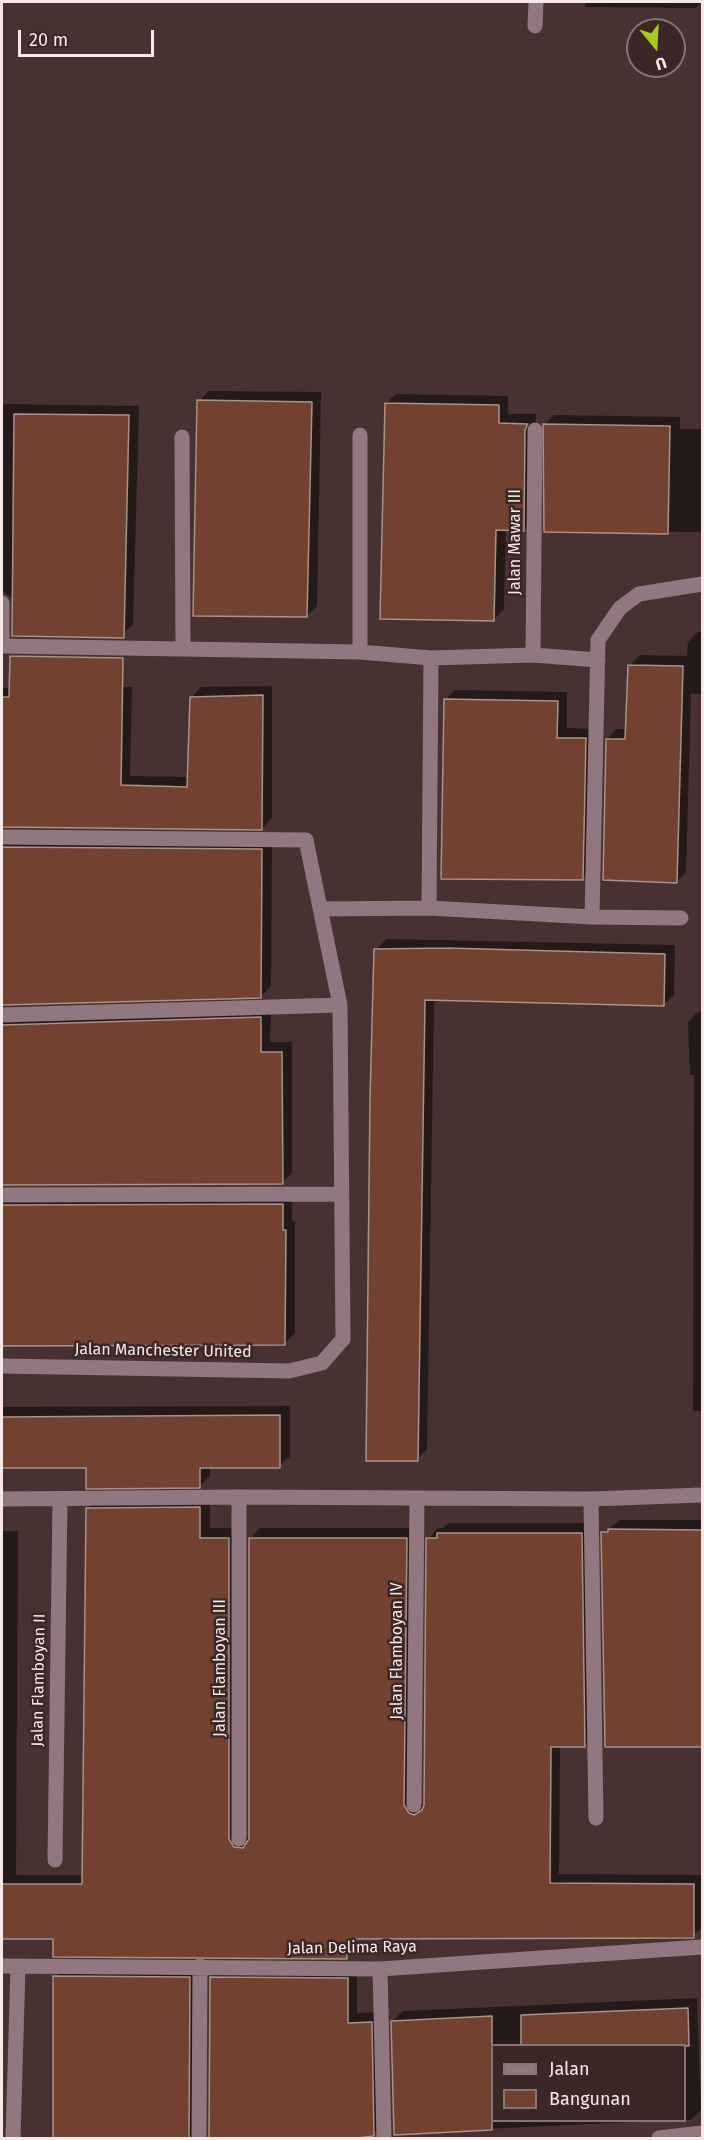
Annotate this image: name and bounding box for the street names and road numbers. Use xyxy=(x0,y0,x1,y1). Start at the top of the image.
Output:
street label: Jalan Mawar III xyxy=(506,489,526,595)
street label: Jalan Manchester United xyxy=(74,1340,252,1362)
street label: Jalan Flamboyan IV xyxy=(388,1582,408,1720)
street label: Jalan Flamboyan III xyxy=(211,1599,231,1737)
street label: Jalan Flamboyan II xyxy=(28,1613,50,1747)
street label: Jalan Delima Raya xyxy=(287,1937,417,1959)

